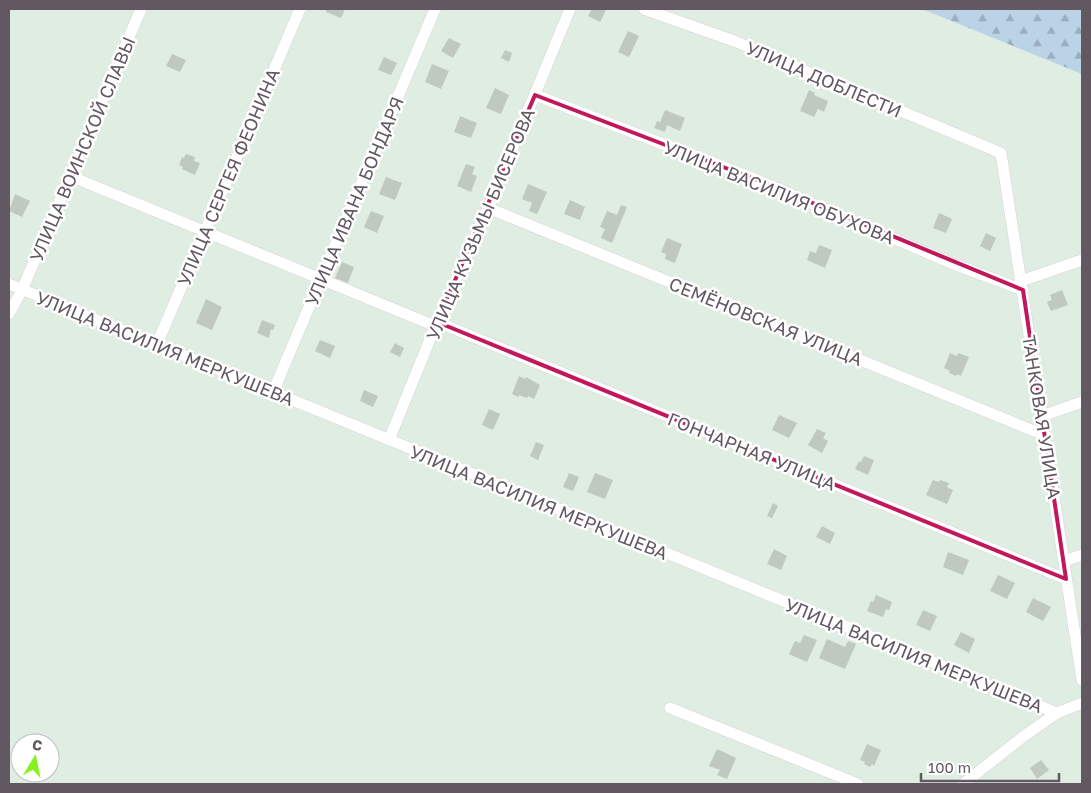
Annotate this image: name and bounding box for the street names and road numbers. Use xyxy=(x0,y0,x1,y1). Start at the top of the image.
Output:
street label: УЛИЦА ВОИНСКОЙ СЛАВЫ xyxy=(25,33,139,265)
street label: УЛИЦА ДОБЛЕСТИ xyxy=(743,36,905,122)
street label: УЛИЦА СЕРГЕЯ ФЕОНИНА xyxy=(172,65,284,289)
street label: УЛИЦА ИВАНА БОНДАРЯ xyxy=(300,93,408,309)
street label: УЛИЦА КУЗЬМЫ БИСЕРОВА xyxy=(421,105,539,343)
street label: УЛИЦА ВАСИЛИЯ ОБУХОВА xyxy=(660,136,898,248)
street label: СЕМЁНОВСКАЯ УЛИЦА xyxy=(666,272,866,370)
street label: УЛИЦА ВАСИЛИЯ МЕРКУШЕВА xyxy=(33,286,297,410)
street label: ТАНКОВАЯ УЛИЦА xyxy=(1018,334,1066,500)
street label: ГОНЧАРНАЯ УЛИЦА xyxy=(665,407,839,495)
street label: УЛИЦА ВАСИЛИЯ МЕРКУШЕВА xyxy=(407,440,671,564)
street label: УЛИЦА ВАСИЛИЯ МЕРКУШЕВА xyxy=(782,593,1046,717)

